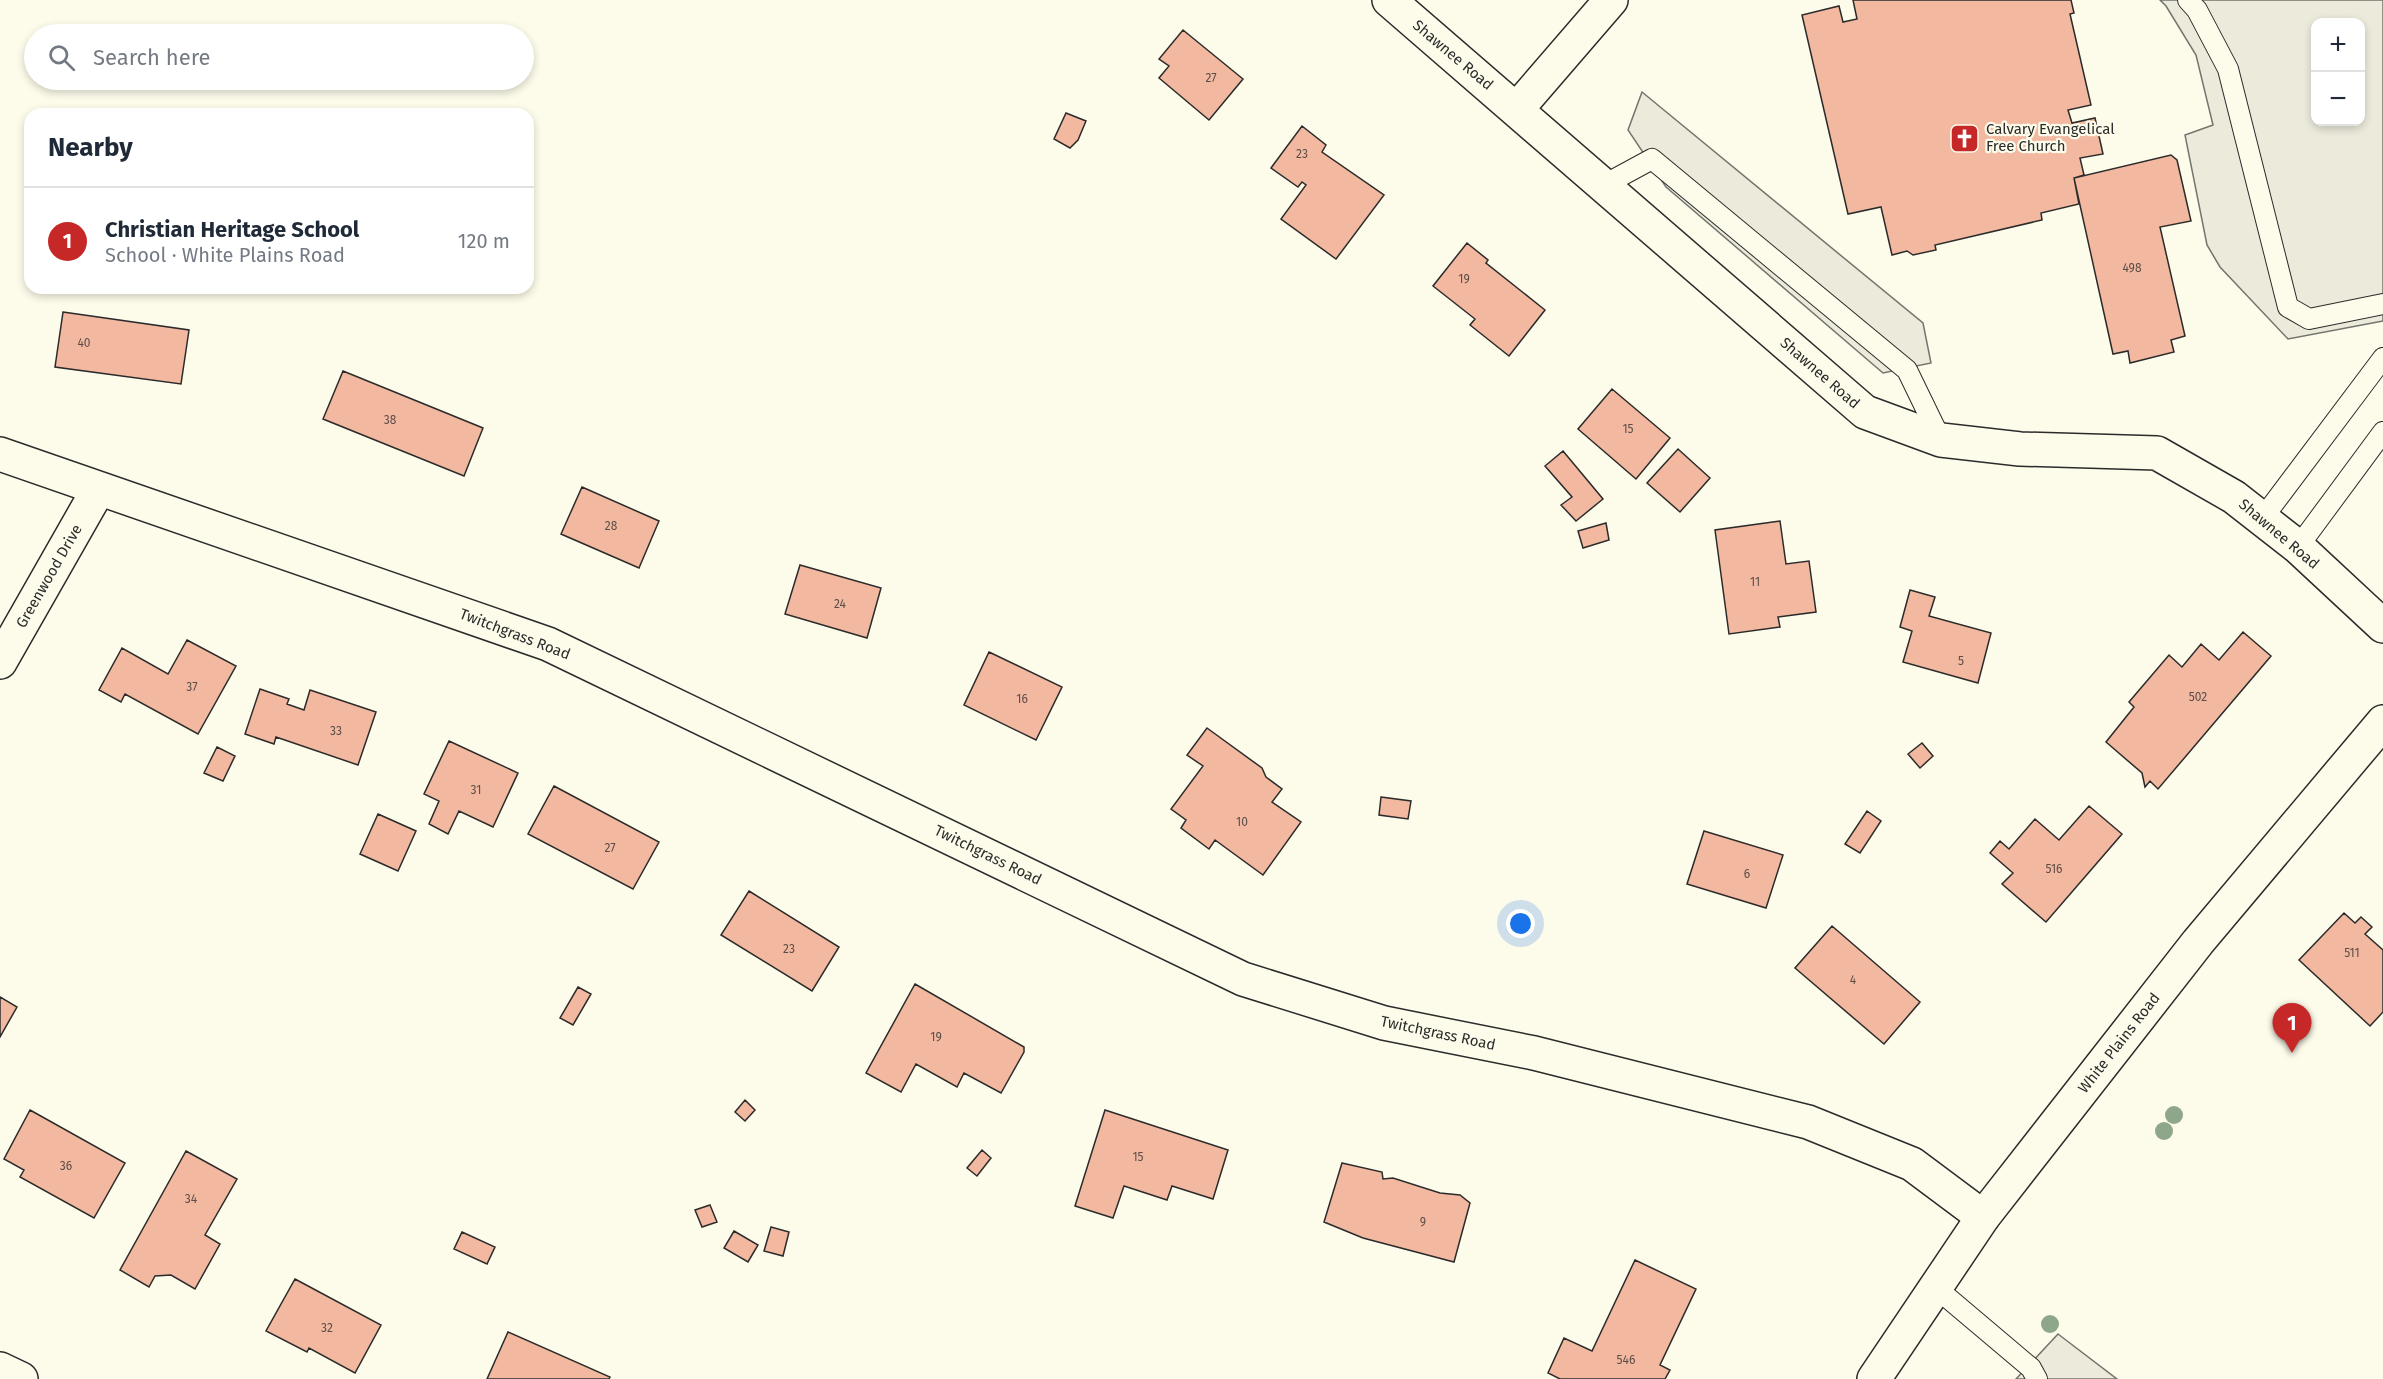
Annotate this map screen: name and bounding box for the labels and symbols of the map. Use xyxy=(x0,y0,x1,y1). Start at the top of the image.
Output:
street label: Shawnee Road xyxy=(1409,16,1497,94)
house number: 27 xyxy=(1205,71,1217,85)
place label: Calvary Evangelical Free Church xyxy=(1986,120,2115,155)
church icon: Calvary Evangelical Free Church xyxy=(1949,122,1981,154)
house number: 23 xyxy=(1296,147,1308,161)
house number: 498 xyxy=(2122,261,2142,275)
house number: 19 xyxy=(1458,272,1470,286)
street label: Shawnee Road xyxy=(1777,334,1863,412)
house number: 40 xyxy=(77,336,91,350)
house number: 38 xyxy=(384,413,397,427)
house number: 15 xyxy=(1622,422,1634,436)
street label: Shawnee Road xyxy=(2235,495,2323,573)
house number: 28 xyxy=(605,519,618,533)
street label: Greenwood Drive xyxy=(12,521,86,631)
house number: 11 xyxy=(1750,575,1760,589)
house number: 24 xyxy=(834,597,847,611)
street label: Twitchgrass Road xyxy=(457,605,573,663)
house number: 5 xyxy=(1958,654,1964,668)
house number: 37 xyxy=(186,680,198,694)
house number: 502 xyxy=(2189,690,2207,704)
house number: 16 xyxy=(1016,692,1028,706)
house number: 33 xyxy=(330,724,342,738)
house number: 31 xyxy=(471,783,481,797)
house number: 10 xyxy=(1236,815,1248,829)
street label: Twitchgrass Road xyxy=(931,821,1045,889)
house number: 27 xyxy=(604,841,616,855)
house number: 516 xyxy=(2046,862,2063,876)
house number: 6 xyxy=(1744,867,1750,881)
your location xyxy=(1506,909,1535,938)
house number: 23 xyxy=(783,942,795,956)
house number: 511 xyxy=(2344,946,2360,960)
house number: 4 xyxy=(1850,973,1857,987)
street label: White Plains Road xyxy=(2074,989,2164,1097)
pin: 1 xyxy=(2272,1004,2312,1053)
street label: Twitchgrass Road xyxy=(1379,1012,1497,1054)
house number: 19 xyxy=(930,1030,942,1044)
house number: 15 xyxy=(1132,1150,1144,1164)
house number: 36 xyxy=(60,1159,72,1173)
house number: 34 xyxy=(185,1192,198,1206)
house number: 9 xyxy=(1420,1215,1426,1229)
house number: 32 xyxy=(321,1321,333,1335)
house number: 546 xyxy=(1617,1353,1635,1367)

